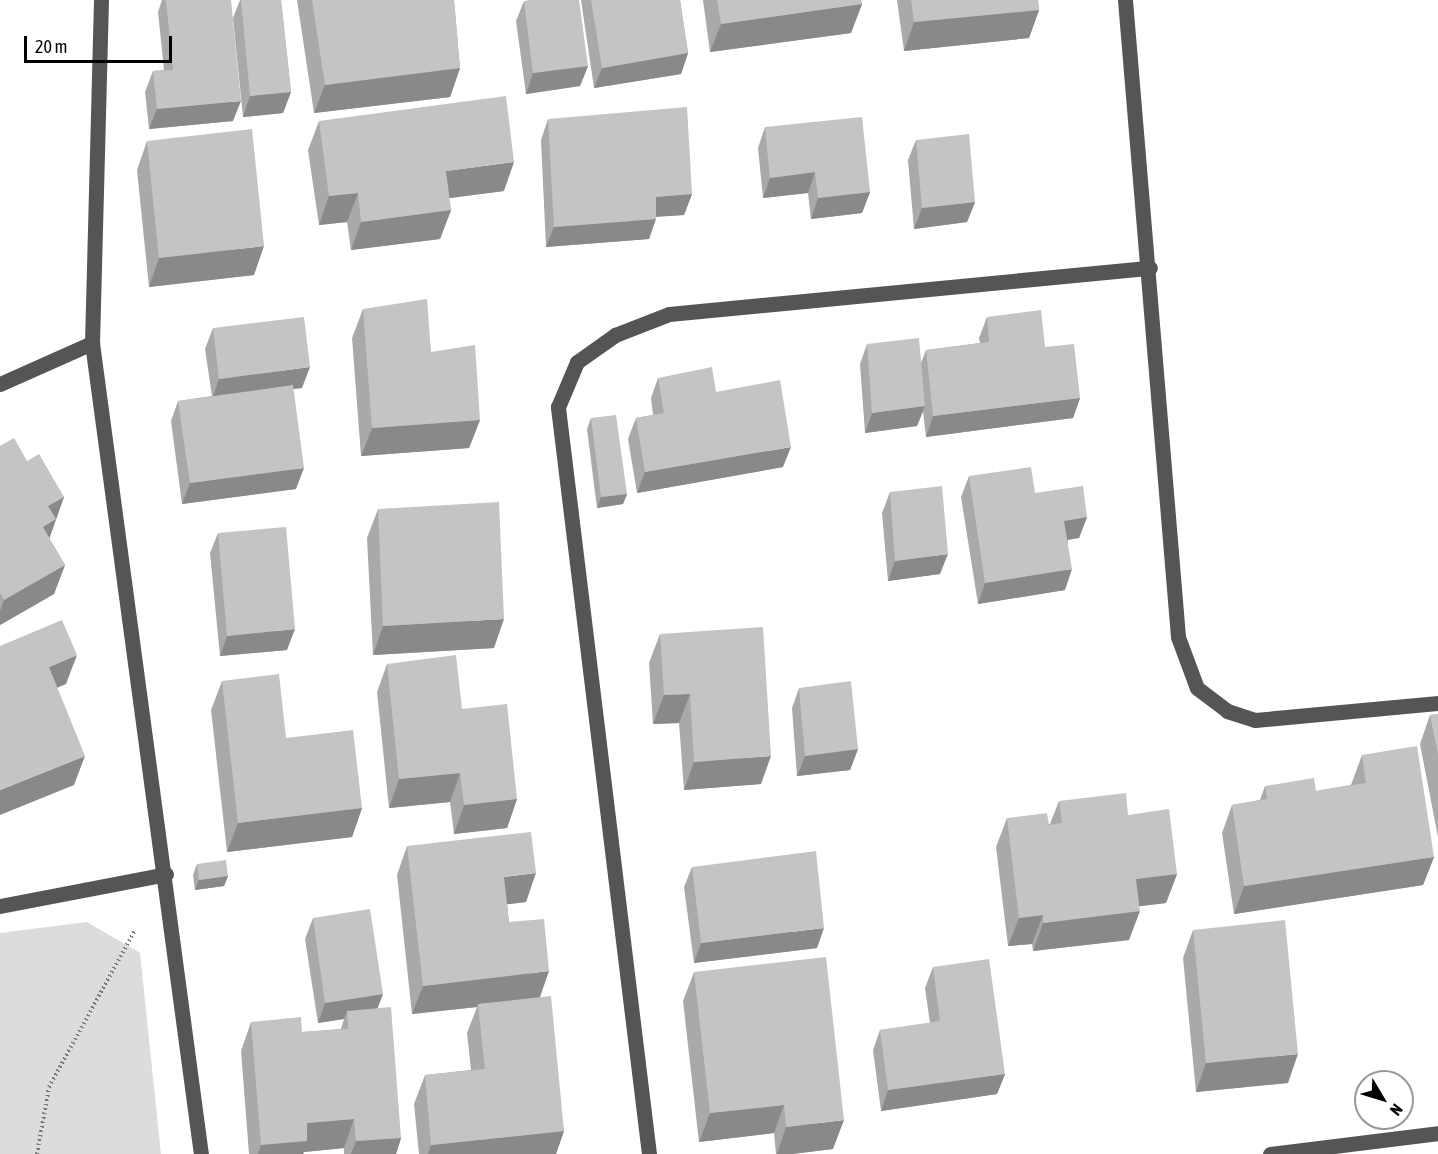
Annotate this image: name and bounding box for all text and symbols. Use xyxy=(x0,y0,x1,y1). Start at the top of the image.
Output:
scale bar xyxy=(27,24,176,62)
text: 20 m xyxy=(35,36,67,57)
north arrow xyxy=(1354,1070,1414,1130)
text: N xyxy=(1387,1101,1407,1119)

